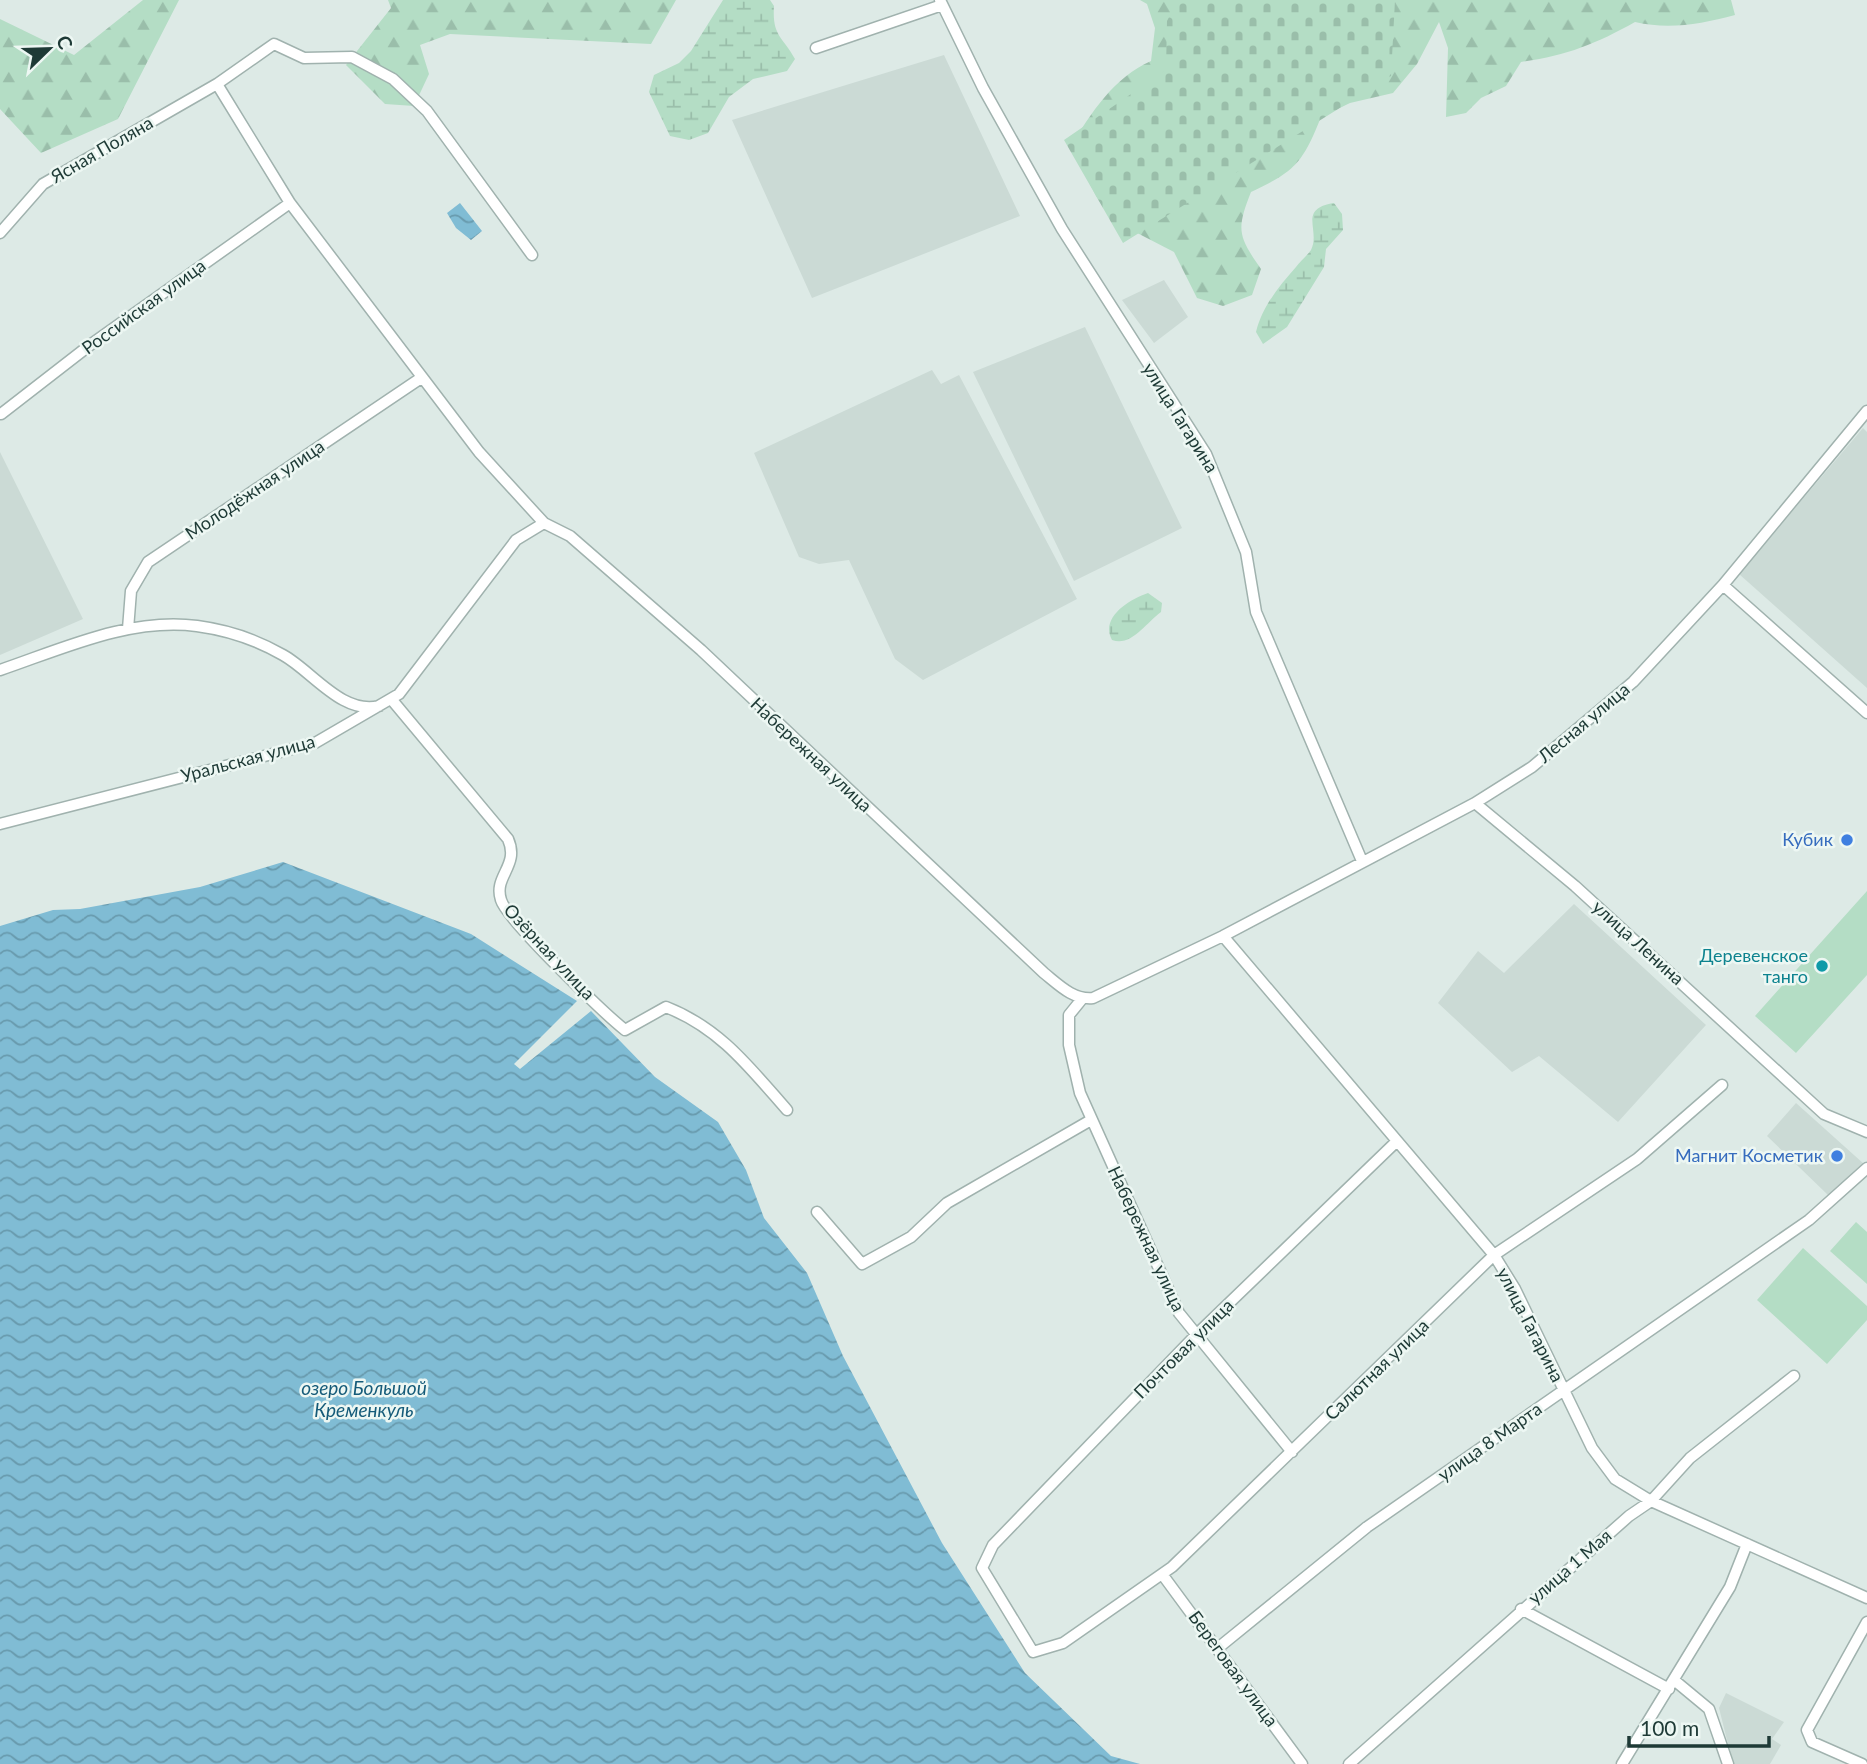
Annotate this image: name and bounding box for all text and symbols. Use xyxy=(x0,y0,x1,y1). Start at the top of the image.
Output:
north arrow xyxy=(14,14,84,84)
text: С xyxy=(52,32,78,53)
street label: Ясная Поляна xyxy=(46,111,156,188)
street label: Российская улица xyxy=(77,254,210,359)
street label: улица Гагарина xyxy=(1138,358,1223,477)
street label: Молодёжная улица xyxy=(181,434,328,544)
street label: Лесная улица xyxy=(1532,678,1634,767)
street label: Набережная улица xyxy=(746,692,877,816)
street label: Уральская улица xyxy=(178,730,317,786)
place label: Кубик xyxy=(1782,828,1834,850)
marker: Кубик xyxy=(1839,832,1855,848)
street label: улица Ленина xyxy=(1588,895,1689,989)
street label: Озёрная улица xyxy=(500,899,600,1004)
place label: Деревенское танго xyxy=(1699,944,1808,987)
marker: Деревенское танго xyxy=(1814,958,1830,974)
place label: Магнит Косметик xyxy=(1675,1144,1824,1166)
marker: Магнит Косметик xyxy=(1829,1148,1845,1164)
street label: Набережная улица xyxy=(1104,1162,1190,1315)
street label: улица Гагарина xyxy=(1493,1264,1569,1385)
street label: Почтовая улица xyxy=(1129,1294,1238,1403)
street label: Салютная улица xyxy=(1320,1314,1433,1424)
water label: озеро Большой Кременкуль xyxy=(301,1376,427,1421)
street label: улица 8 Марта xyxy=(1433,1397,1546,1485)
street label: улица 1 Мая xyxy=(1523,1524,1615,1608)
street label: Береговая улица xyxy=(1184,1606,1283,1731)
scale bar xyxy=(1629,1704,1769,1748)
text: 100 m xyxy=(1640,1715,1699,1740)

